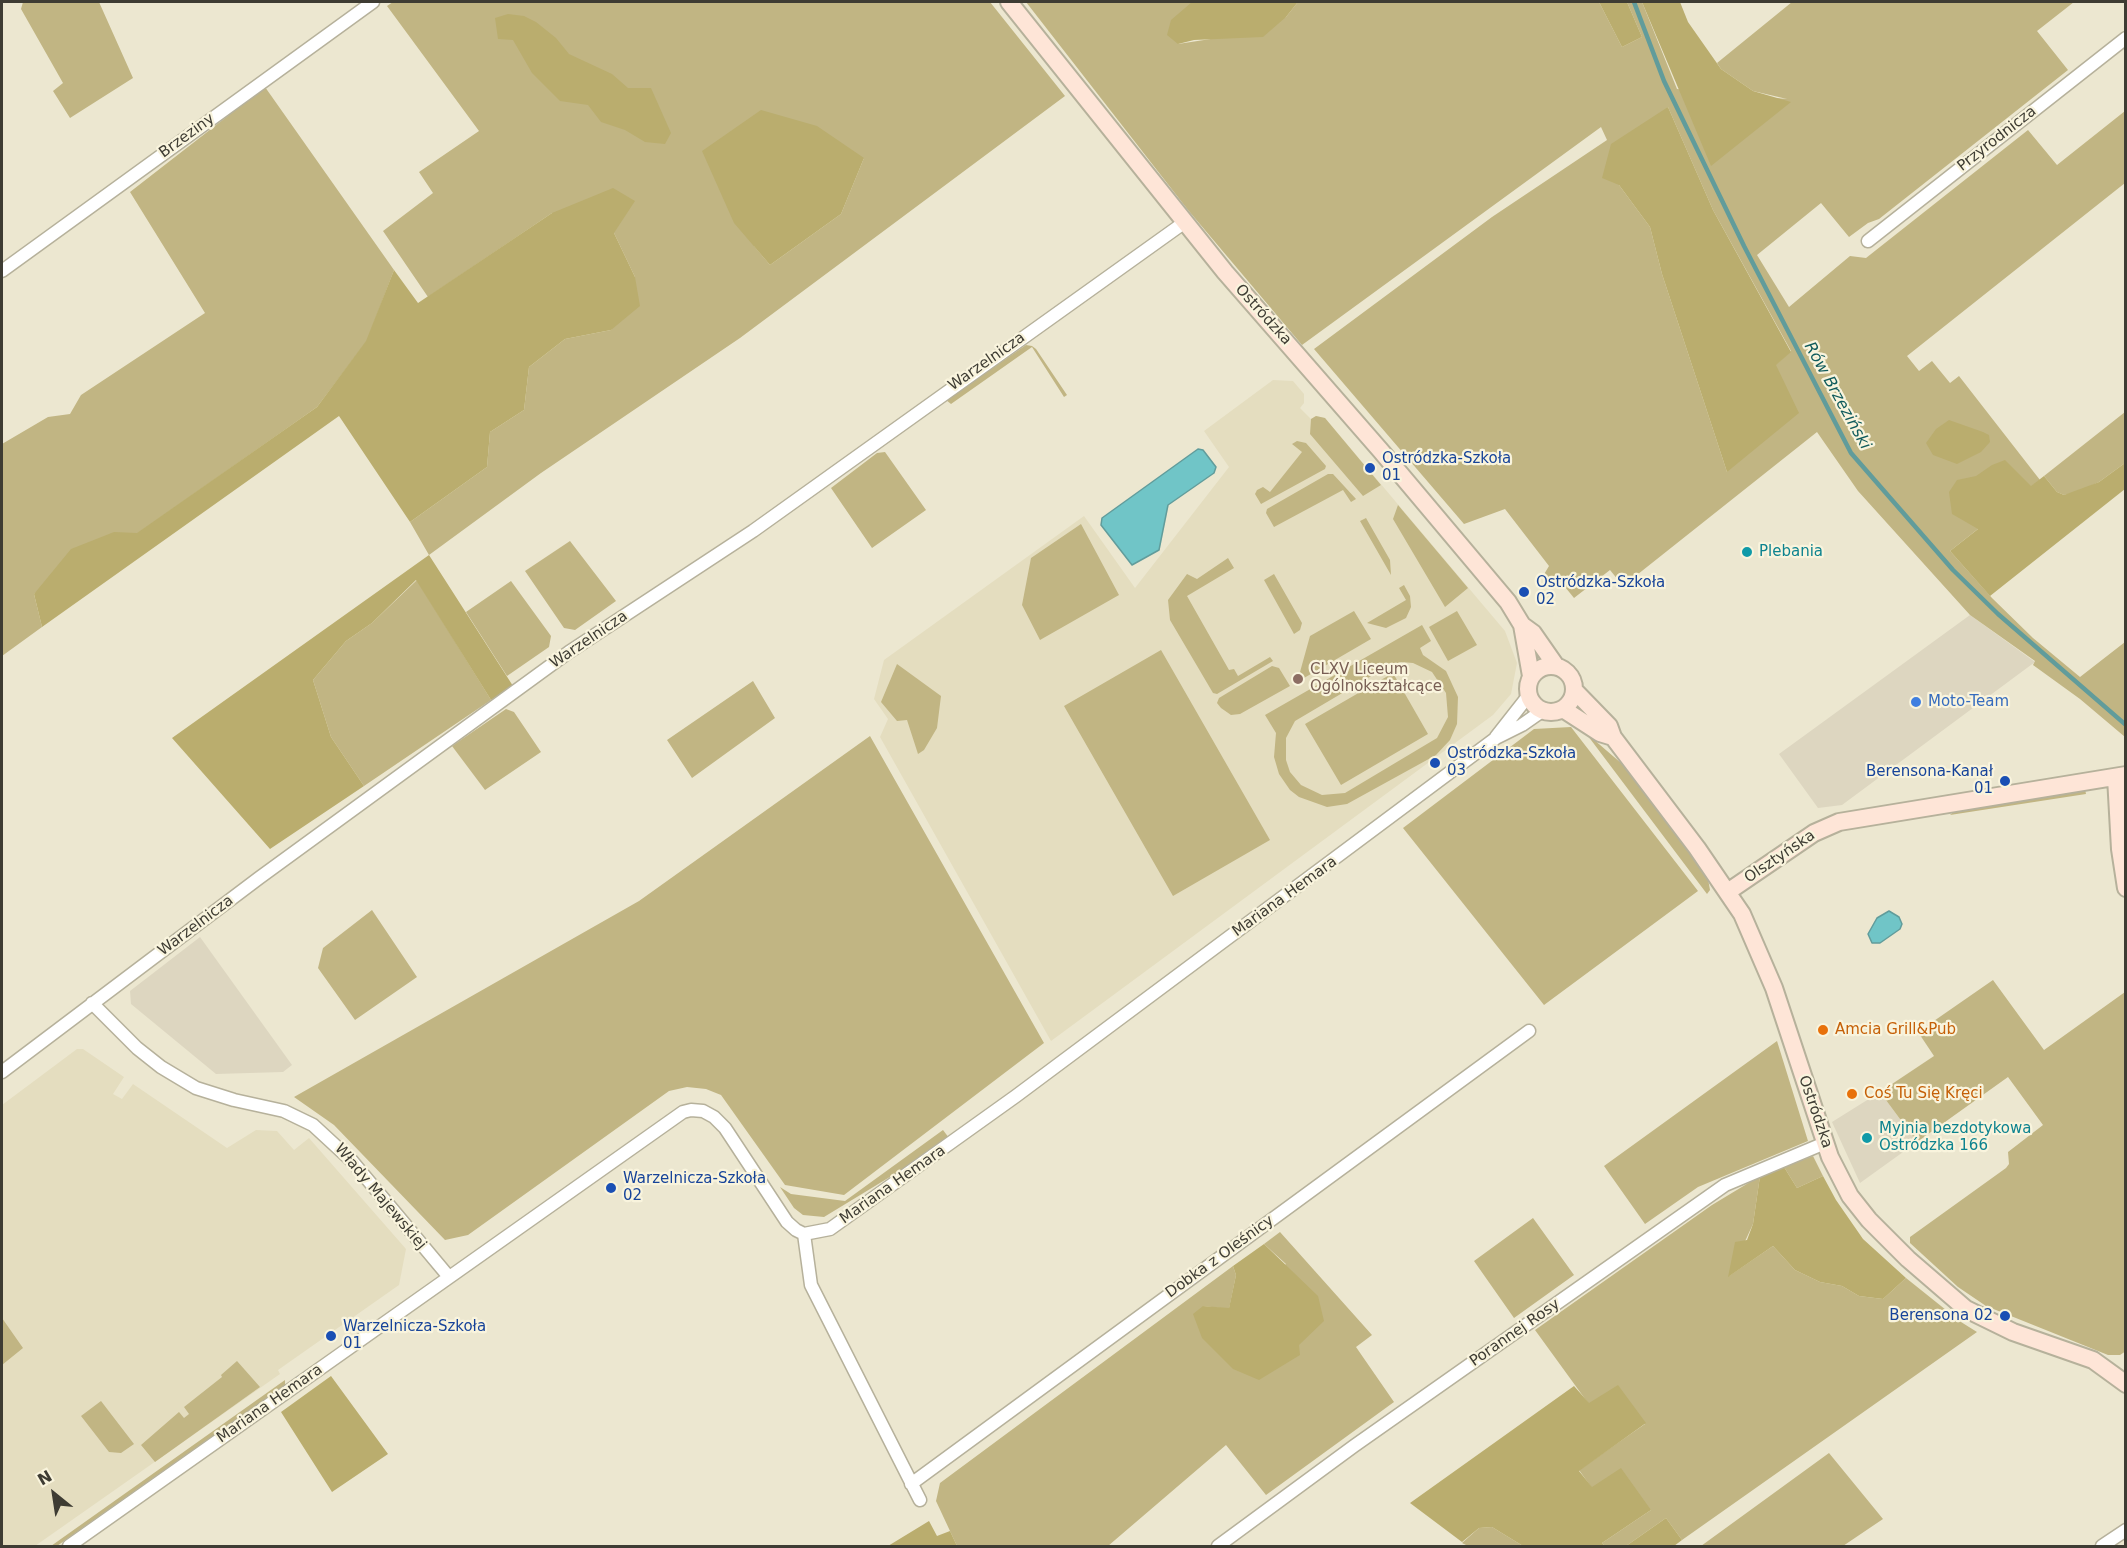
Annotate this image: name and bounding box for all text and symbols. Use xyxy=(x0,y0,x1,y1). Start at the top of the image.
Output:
street label: Przyrodnicza xyxy=(1954,103,2040,175)
street label: Brzeziny xyxy=(156,110,218,162)
street label: Ostródzka xyxy=(1231,281,1295,349)
street label: Warzelnicza xyxy=(945,329,1029,395)
water label: Rów Brzeziński xyxy=(1800,339,1874,453)
place label: Ostródzka-Szkoła 01 xyxy=(1382,450,1511,485)
marker: Ostródzka-Szkoła 01 xyxy=(1363,461,1377,475)
place label: Plebania xyxy=(1759,543,1823,561)
marker: Plebania xyxy=(1740,545,1754,559)
place label: Ostródzka-Szkoła 02 xyxy=(1536,574,1665,609)
marker: Ostródzka-Szkoła 02 xyxy=(1517,585,1531,599)
street label: Warzelnicza xyxy=(547,608,631,672)
place label: CLXV Liceum Ogólnokształcące xyxy=(1310,661,1442,696)
marker: CLXV Liceum Ogólnokształcące xyxy=(1291,672,1305,686)
place label: Moto-Team xyxy=(1928,693,2009,711)
marker: Moto-Team xyxy=(1909,695,1923,709)
place label: Ostródzka-Szkoła 03 xyxy=(1447,745,1576,780)
marker: Ostródzka-Szkoła 03 xyxy=(1428,756,1442,770)
place label: Berensona-Kanał 01 xyxy=(1866,763,1993,798)
marker: Berensona-Kanał 01 xyxy=(1998,774,2012,788)
street label: Olsztyńska xyxy=(1741,827,1819,887)
street label: Mariana Hemara xyxy=(1229,853,1341,941)
street label: Warzelnicza xyxy=(155,892,237,960)
place label: Amcia Grill&Pub xyxy=(1835,1021,1956,1039)
marker: Amcia Grill&Pub xyxy=(1816,1023,1830,1037)
street label: Ostródzka xyxy=(1794,1073,1836,1151)
place label: Coś Tu Się Kręci xyxy=(1864,1085,1983,1103)
marker: Coś Tu Się Kręci xyxy=(1845,1087,1859,1101)
place label: Myjnia bezdotykowa Ostródzka 166 xyxy=(1879,1120,2031,1155)
marker: Myjnia bezdotykowa Ostródzka 166 xyxy=(1860,1131,1874,1145)
street label: Włady Majewskiej xyxy=(330,1140,430,1254)
street label: Mariana Hemara xyxy=(837,1142,949,1228)
place label: Warzelnicza-Szkoła 02 xyxy=(623,1170,766,1205)
marker: Warzelnicza-Szkoła 02 xyxy=(604,1181,618,1195)
street label: Dobka z Oleśnicy xyxy=(1162,1212,1278,1302)
street label: Porannej Rosy xyxy=(1466,1295,1564,1371)
place label: Berensona 02 xyxy=(1889,1307,1993,1325)
marker: Berensona 02 xyxy=(1998,1309,2012,1323)
place label: Warzelnicza-Szkoła 01 xyxy=(343,1318,486,1353)
marker: Warzelnicza-Szkoła 01 xyxy=(324,1329,338,1343)
street label: Mariana Hemara xyxy=(214,1361,326,1447)
north arrow xyxy=(24,1464,84,1524)
text: N xyxy=(34,1466,55,1490)

